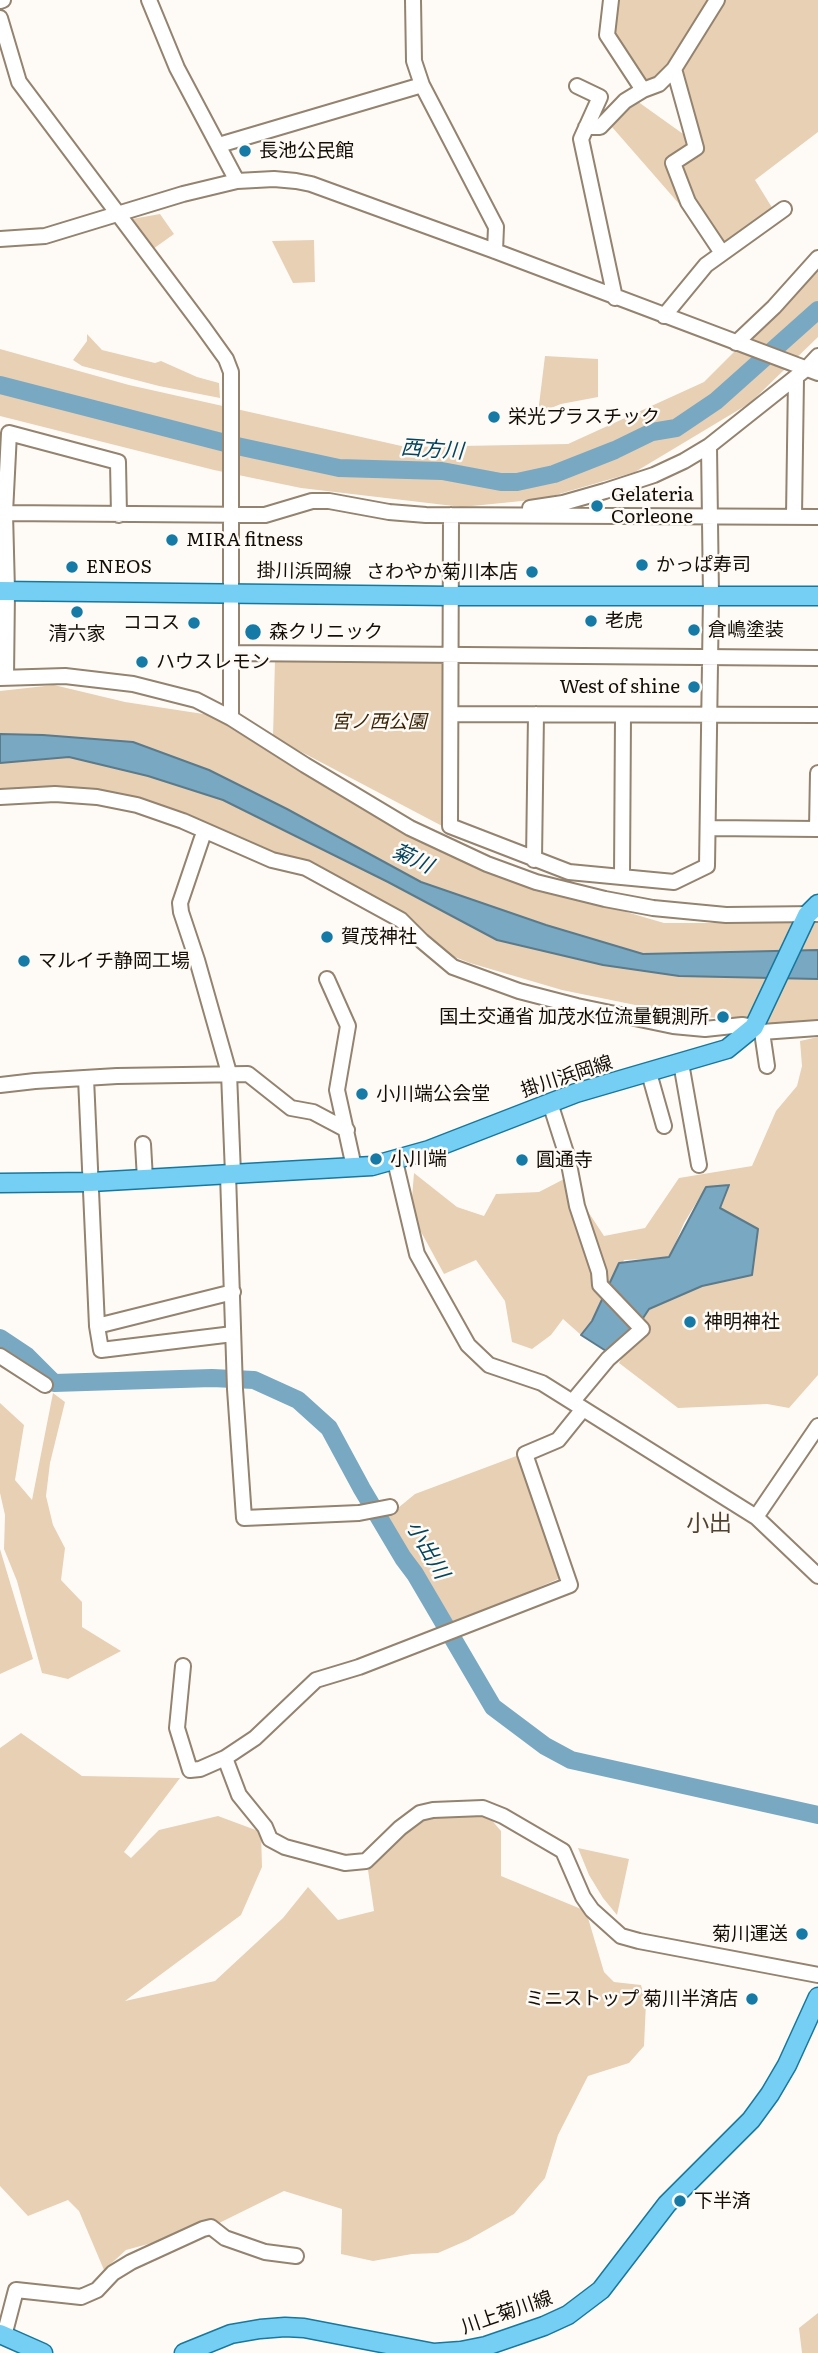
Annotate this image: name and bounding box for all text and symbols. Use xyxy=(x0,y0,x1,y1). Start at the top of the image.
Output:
place label: 長池公民館 xyxy=(259,140,354,162)
marker: 長池公民館 xyxy=(237,143,253,159)
place label: 栄光プラスチック xyxy=(508,406,660,428)
marker: 栄光プラスチック xyxy=(486,409,502,425)
water label: 西方川 xyxy=(400,435,464,465)
place label: Gelateria Corleone xyxy=(611,484,694,528)
marker: Gelateria Corleone xyxy=(589,498,605,514)
place label: MIRA fitness xyxy=(186,529,303,551)
marker: MIRA fitness xyxy=(164,532,180,548)
place label: かっぱ寿司 xyxy=(656,554,751,576)
place label: ENEOS xyxy=(86,556,152,578)
marker: かっぱ寿司 xyxy=(634,557,650,573)
marker: ENEOS xyxy=(64,559,80,575)
street label: 掛川浜岡線 xyxy=(256,560,352,584)
place label: さわやか菊川本店 xyxy=(366,561,518,583)
marker: さわやか菊川本店 xyxy=(524,564,540,580)
marker: 清六家 xyxy=(69,604,85,620)
place label: 老虎 xyxy=(605,610,643,632)
place label: ココス xyxy=(123,612,180,634)
marker: 老虎 xyxy=(583,613,599,629)
marker: ココス xyxy=(186,615,202,631)
place label: 倉嶋塗装 xyxy=(708,619,784,641)
place label: 森クリニック xyxy=(269,621,383,643)
marker: 森クリニック xyxy=(243,622,263,642)
marker: 倉嶋塗装 xyxy=(686,622,702,638)
place label: 清六家 xyxy=(49,623,105,645)
place label: ハウスレモン xyxy=(156,651,270,673)
marker: ハウスレモン xyxy=(134,654,150,670)
place label: West of shine xyxy=(559,676,680,698)
marker: West of shine xyxy=(686,679,702,695)
park label: 宮ノ西公園 xyxy=(332,711,426,733)
water label: 菊川 xyxy=(388,839,436,879)
place label: 賀茂神社 xyxy=(341,926,417,948)
marker: 賀茂神社 xyxy=(319,929,335,945)
place label: マルイチ静岡工場 xyxy=(38,950,190,972)
marker: マルイチ静岡工場 xyxy=(16,953,32,969)
place label: 国土交通省 加茂水位流量観測所 xyxy=(439,1006,709,1028)
marker: 国土交通省 加茂水位流量観測所 xyxy=(715,1009,731,1025)
street label: 掛川浜岡線 xyxy=(518,1051,616,1103)
place label: 小川端公会堂 xyxy=(376,1083,490,1105)
marker: 小川端公会堂 xyxy=(354,1086,370,1102)
place label: 小川端 xyxy=(390,1148,447,1170)
place label: 圓通寺 xyxy=(536,1149,593,1171)
marker: 小川端 xyxy=(368,1151,384,1167)
marker: 圓通寺 xyxy=(514,1152,530,1168)
place label: 神明神社 xyxy=(704,1311,780,1333)
marker: 神明神社 xyxy=(682,1314,698,1330)
district label: 小出 xyxy=(686,1510,732,1538)
water label: 小出川 xyxy=(400,1516,454,1584)
place label: 菊川運送 xyxy=(712,1923,788,1945)
marker: 菊川運送 xyxy=(794,1926,810,1942)
place label: ミニストップ 菊川半済店 xyxy=(525,1988,738,2010)
marker: ミニストップ 菊川半済店 xyxy=(744,1991,760,2007)
place label: 下半済 xyxy=(694,2190,751,2212)
marker: 下半済 xyxy=(672,2193,688,2209)
street label: 川上菊川線 xyxy=(458,2287,556,2339)

